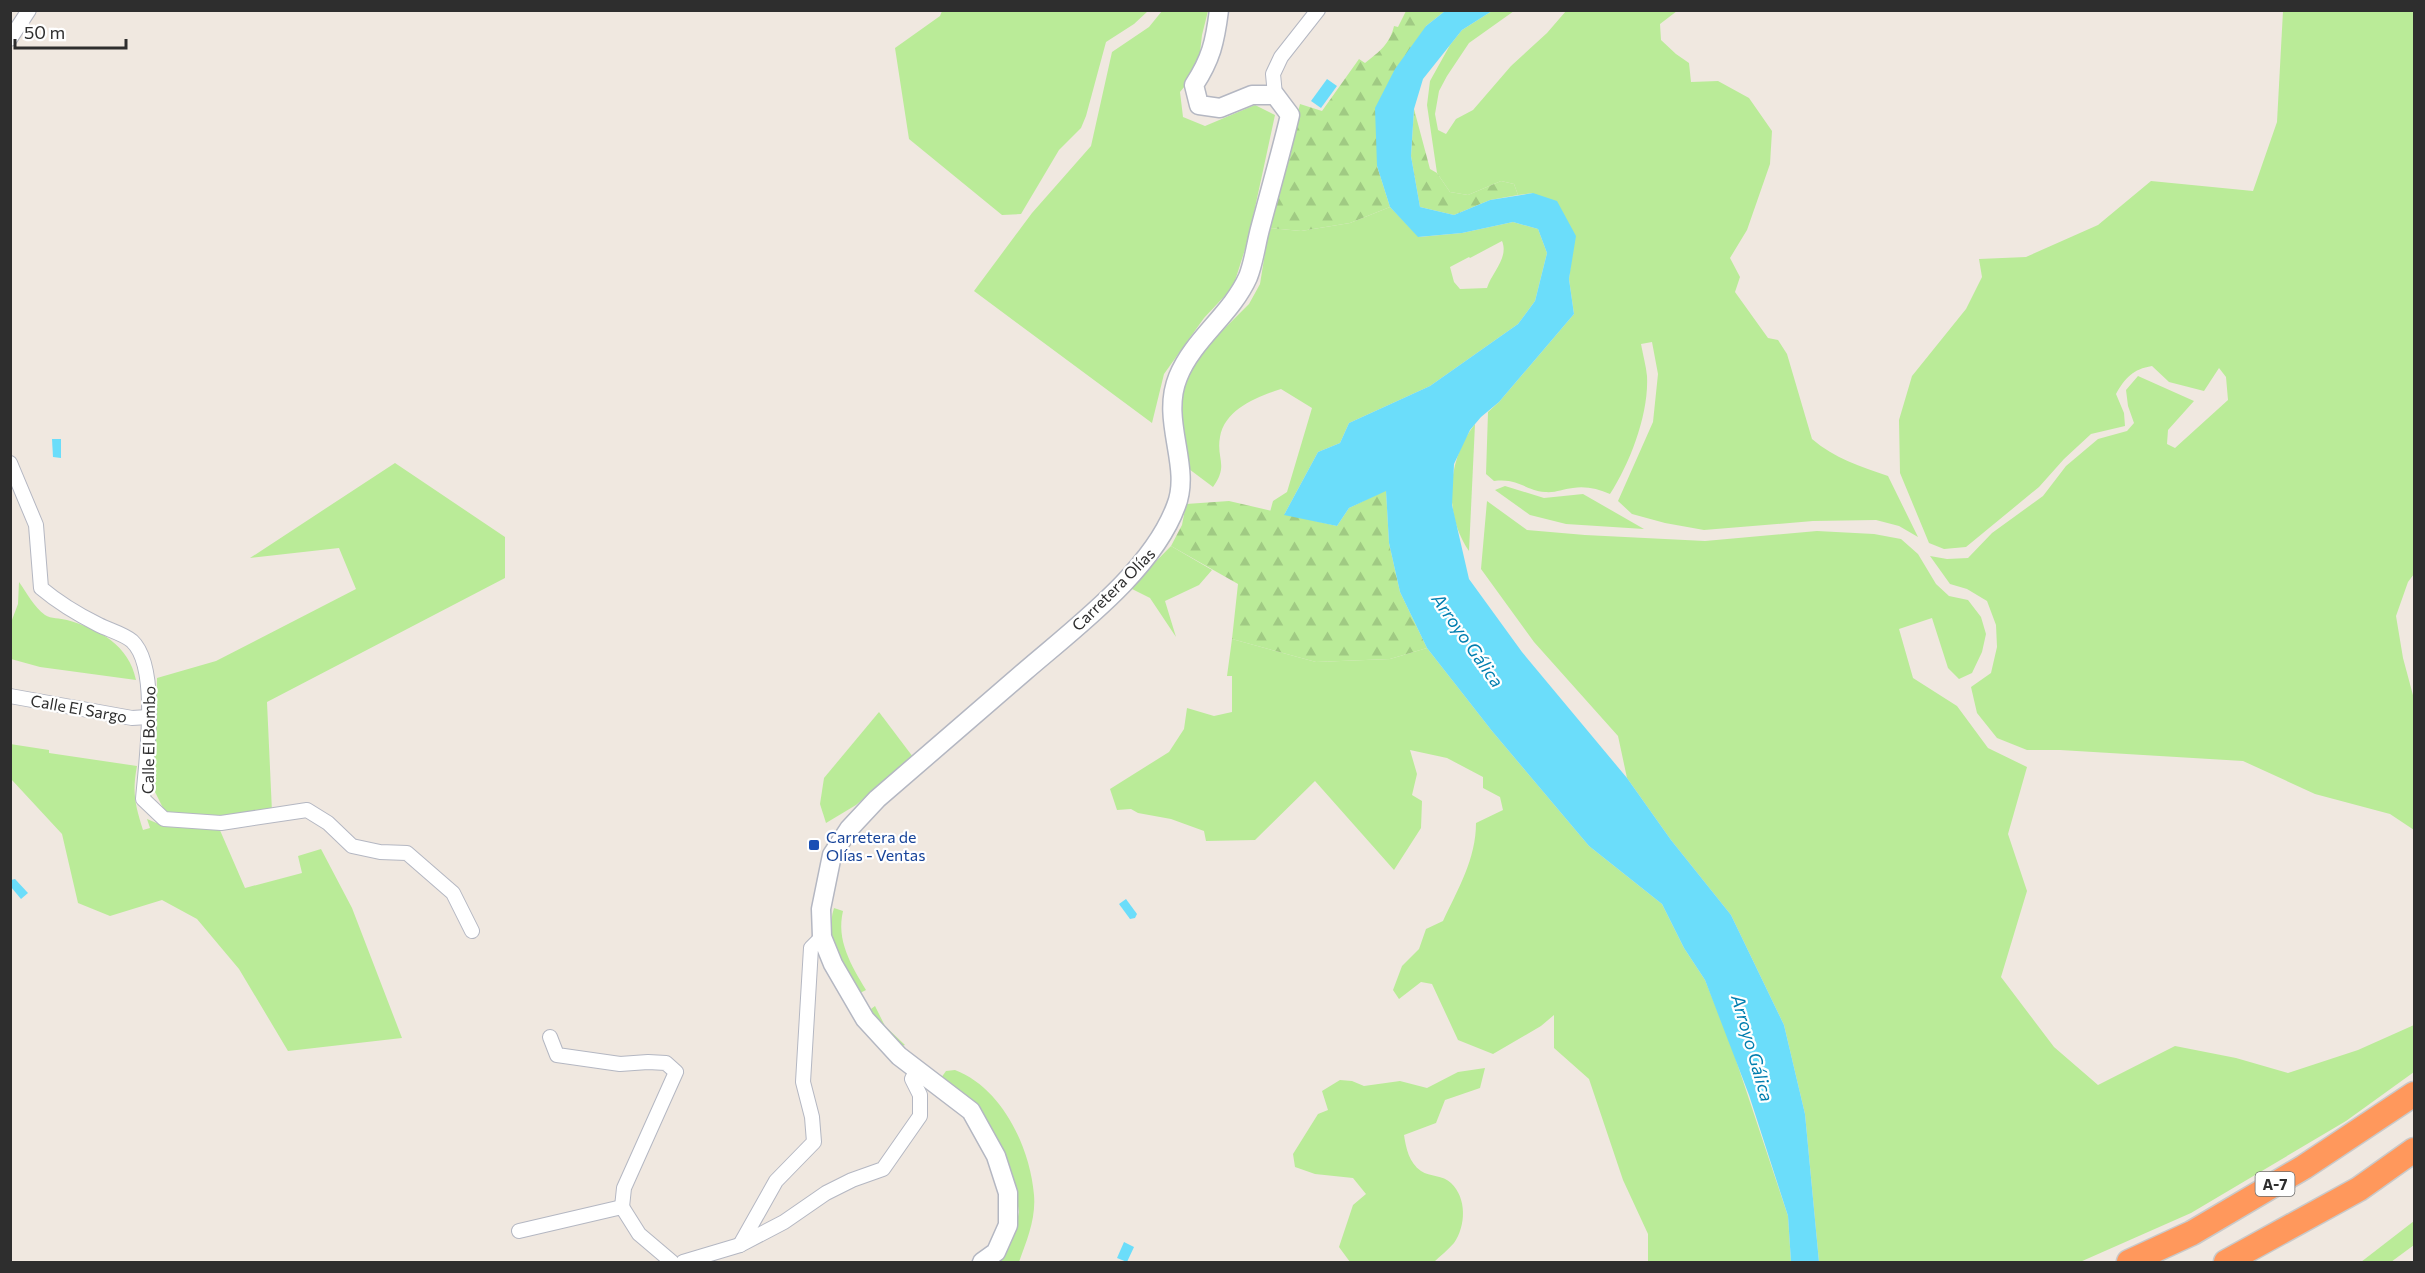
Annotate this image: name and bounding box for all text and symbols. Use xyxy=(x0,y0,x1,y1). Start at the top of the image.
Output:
scale bar xyxy=(15,12,126,50)
text: 50 m xyxy=(24,21,65,43)
street label: Carretera Olías xyxy=(1068,544,1158,634)
water label: Arroyo Gálica xyxy=(1427,588,1509,691)
street label: Calle El Bombo xyxy=(138,686,158,794)
street label: Calle El Sargo xyxy=(29,690,129,726)
place label: Carretera de Olías - Ventas xyxy=(826,827,925,864)
marker: Carretera de Olías - Ventas xyxy=(807,838,821,852)
water label: Arroyo Gálica xyxy=(1727,991,1779,1104)
road number: A-7 xyxy=(2256,1172,2294,1196)

